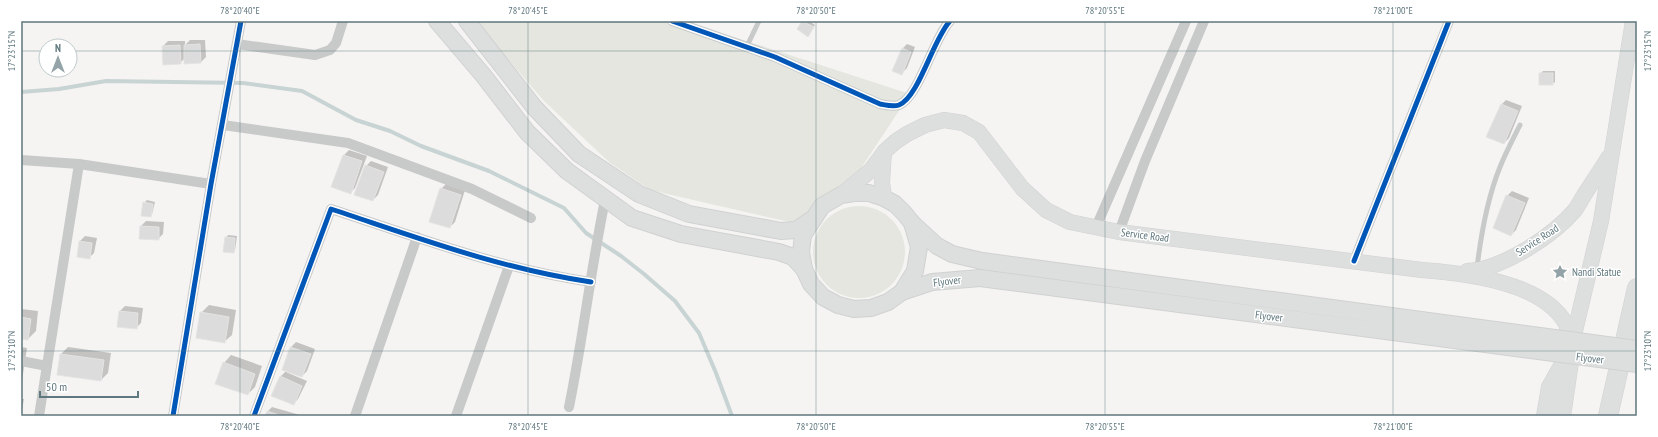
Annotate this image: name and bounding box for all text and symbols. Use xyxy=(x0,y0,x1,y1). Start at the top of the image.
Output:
text: 78°20'40"E xyxy=(220,4,260,17)
text: 78°20'45"E xyxy=(508,4,548,17)
text: 78°20'50"E xyxy=(796,4,836,17)
text: 78°20'55"E xyxy=(1085,4,1125,17)
text: 78°21'00"E xyxy=(1373,4,1413,17)
text: 17°23'15"N xyxy=(5,31,18,71)
text: 17°23'15"N xyxy=(1641,31,1654,71)
north arrow xyxy=(38,38,78,78)
text: N xyxy=(55,41,61,55)
street label: Service Road xyxy=(1513,221,1561,259)
street label: Service Road xyxy=(1120,225,1170,245)
place icon: Nandi Statue xyxy=(1551,263,1569,281)
place label: Nandi Statue xyxy=(1572,265,1622,279)
street label: Flyover xyxy=(932,272,962,290)
street label: Flyover xyxy=(1254,307,1284,325)
text: 17°23'10"N xyxy=(5,331,18,371)
text: 17°23'10"N xyxy=(1641,331,1654,371)
street label: Flyover xyxy=(1575,349,1605,367)
scale bar xyxy=(40,373,138,399)
text: 50 m xyxy=(46,379,67,394)
text: 78°20'40"E xyxy=(220,420,260,433)
text: 78°20'45"E xyxy=(508,420,548,433)
text: 78°20'50"E xyxy=(796,420,836,433)
text: 78°20'55"E xyxy=(1085,420,1125,433)
text: 78°21'00"E xyxy=(1373,420,1413,433)

